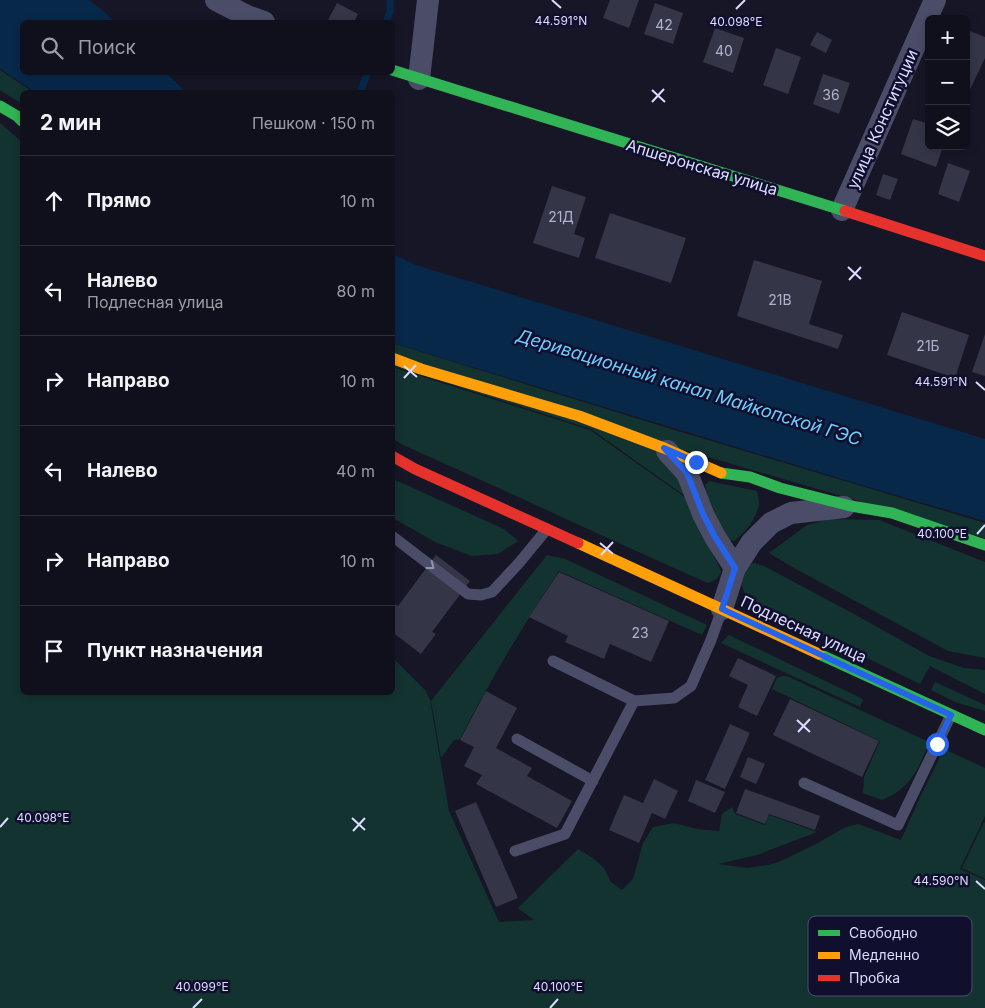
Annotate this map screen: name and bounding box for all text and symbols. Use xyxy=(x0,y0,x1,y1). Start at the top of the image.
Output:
text: 44.591°N xyxy=(535,13,587,28)
text: 40.098°E xyxy=(709,14,763,29)
map controls xyxy=(925,15,970,150)
button: + xyxy=(925,15,970,60)
house number: 42 xyxy=(655,16,673,33)
search box xyxy=(20,20,395,75)
icon: search xyxy=(38,34,66,62)
text: Поиск xyxy=(78,36,136,59)
house number: 40 xyxy=(715,42,733,59)
street label: улица Конституции xyxy=(842,46,922,192)
button: − xyxy=(925,60,970,105)
house number: 36 xyxy=(822,86,840,103)
button: layers xyxy=(925,105,970,150)
text: 2 мин xyxy=(40,110,101,135)
text: Пешком · 150 m xyxy=(252,113,375,133)
street label: Апшеронская улица xyxy=(624,134,780,200)
icon: ahead xyxy=(40,187,68,215)
text: Прямо xyxy=(87,189,151,212)
text: 10 m xyxy=(340,191,375,211)
house number: 21Д xyxy=(548,208,574,225)
text: Налево xyxy=(87,269,158,292)
icon: left xyxy=(40,277,68,305)
text: 80 m xyxy=(336,281,375,301)
house number: 21В xyxy=(768,291,792,308)
text: Подлесная улица xyxy=(87,292,223,312)
water label: Деривационный канал Майкопской ГЭС xyxy=(513,324,864,450)
house number: 21Б xyxy=(916,337,940,354)
icon: right xyxy=(40,367,68,395)
text: Направо xyxy=(87,369,170,392)
text: 10 m xyxy=(340,371,375,391)
text: 44.591°N xyxy=(915,374,967,389)
route end xyxy=(685,451,708,474)
icon: left xyxy=(40,457,68,485)
text: Налево xyxy=(87,459,158,482)
text: 40 m xyxy=(336,461,375,481)
text: 40.100°E xyxy=(917,526,967,541)
icon: right xyxy=(40,547,68,575)
text: Направо xyxy=(87,549,170,572)
text: 10 m xyxy=(340,551,375,571)
one-way arrow xyxy=(425,561,434,569)
street label: Подлесная улица xyxy=(738,591,870,667)
house number: 23 xyxy=(631,624,649,641)
icon: arrive xyxy=(40,637,68,665)
text: Пункт назначения xyxy=(87,639,263,662)
route start xyxy=(926,733,949,756)
text: 40.098°E xyxy=(16,810,70,825)
text: 44.590°N xyxy=(913,873,969,888)
legend xyxy=(808,916,972,996)
text: Свободно xyxy=(849,924,918,941)
text: Медленно xyxy=(849,946,920,963)
text: Пробка xyxy=(849,969,900,986)
text: 40.099°E xyxy=(175,979,229,994)
text: 40.100°E xyxy=(533,979,583,994)

